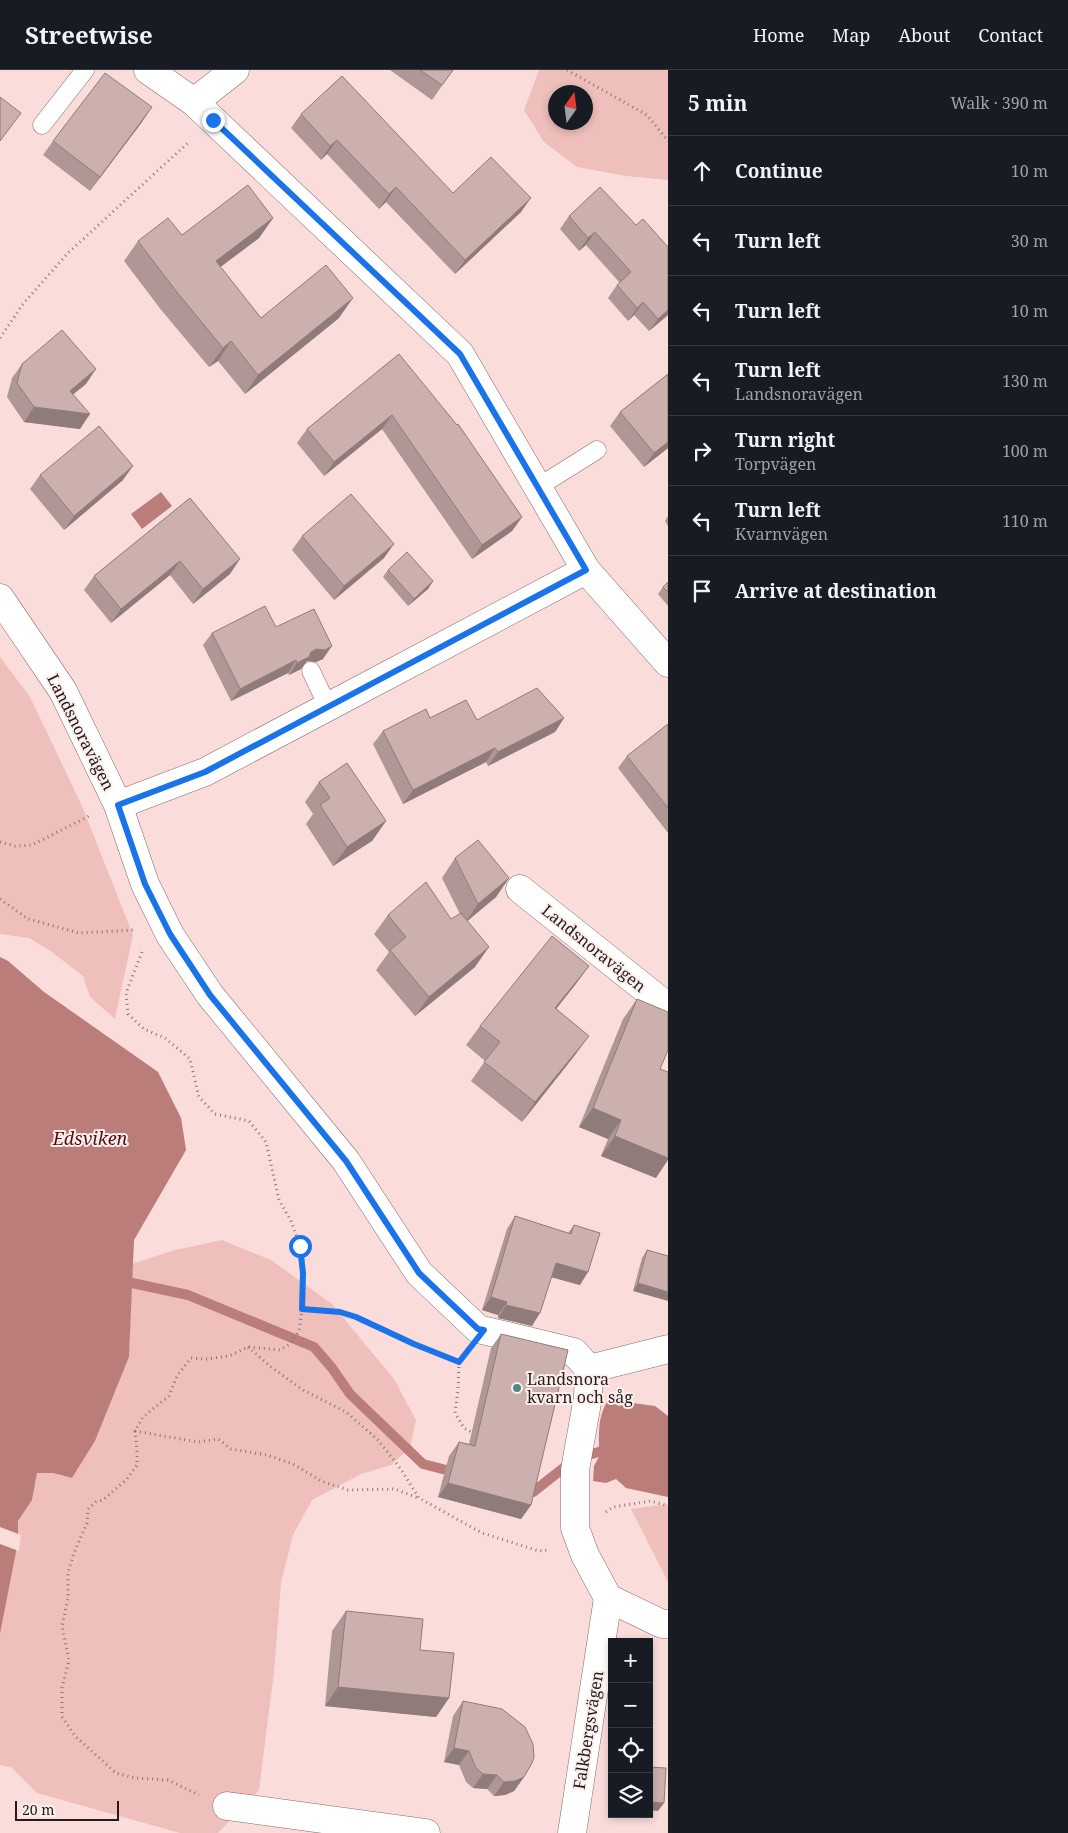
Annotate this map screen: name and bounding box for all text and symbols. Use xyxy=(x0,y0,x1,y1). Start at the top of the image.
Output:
text: Streetwise xyxy=(25,18,153,51)
text: Home xyxy=(753,23,804,47)
text: Map xyxy=(832,23,870,47)
text: About xyxy=(898,23,950,47)
text: Contact xyxy=(978,23,1043,47)
north arrow xyxy=(548,85,593,130)
text: 5 min xyxy=(688,89,747,117)
text: Walk · 390 m xyxy=(951,92,1048,114)
route end xyxy=(202,109,225,132)
icon: ahead xyxy=(688,157,716,185)
text: Continue xyxy=(735,158,823,184)
text: 10 m xyxy=(1011,160,1048,182)
icon: left xyxy=(688,227,716,255)
text: Turn left xyxy=(735,228,821,254)
text: 30 m xyxy=(1011,230,1048,252)
icon: left xyxy=(688,297,716,325)
text: Turn left xyxy=(735,298,821,324)
text: 10 m xyxy=(1011,300,1048,322)
text: Turn left xyxy=(735,357,821,383)
icon: left xyxy=(688,367,716,395)
text: 130 m xyxy=(1002,370,1048,392)
text: Landsnoravägen xyxy=(735,383,863,405)
text: Turn right xyxy=(735,427,835,453)
icon: right xyxy=(688,437,716,465)
text: 100 m xyxy=(1002,440,1048,462)
text: Torpvägen xyxy=(735,453,816,475)
text: Turn left xyxy=(735,497,821,523)
icon: left xyxy=(688,507,716,535)
text: 110 m xyxy=(1002,510,1048,532)
text: Kvarnvägen xyxy=(735,523,828,545)
icon: arrive xyxy=(688,577,716,605)
text: Arrive at destination xyxy=(735,578,937,604)
street label: Landsnoravägen xyxy=(42,670,120,794)
street label: Landsnoravägen xyxy=(537,899,651,997)
water label: Edsviken xyxy=(52,1126,128,1150)
route start xyxy=(289,1235,312,1258)
place label: Landsnora kvarn och såg xyxy=(527,1368,633,1408)
marker: Landsnora kvarn och såg xyxy=(511,1382,523,1394)
map controls xyxy=(608,1638,653,1818)
button: + xyxy=(608,1638,653,1683)
street label: Falkbergsvägen xyxy=(568,1669,608,1791)
button: − xyxy=(608,1683,653,1728)
button: locate xyxy=(608,1728,653,1773)
button: layers xyxy=(608,1773,653,1818)
scale bar xyxy=(15,1798,119,1821)
text: 20 m xyxy=(22,1800,55,1819)

